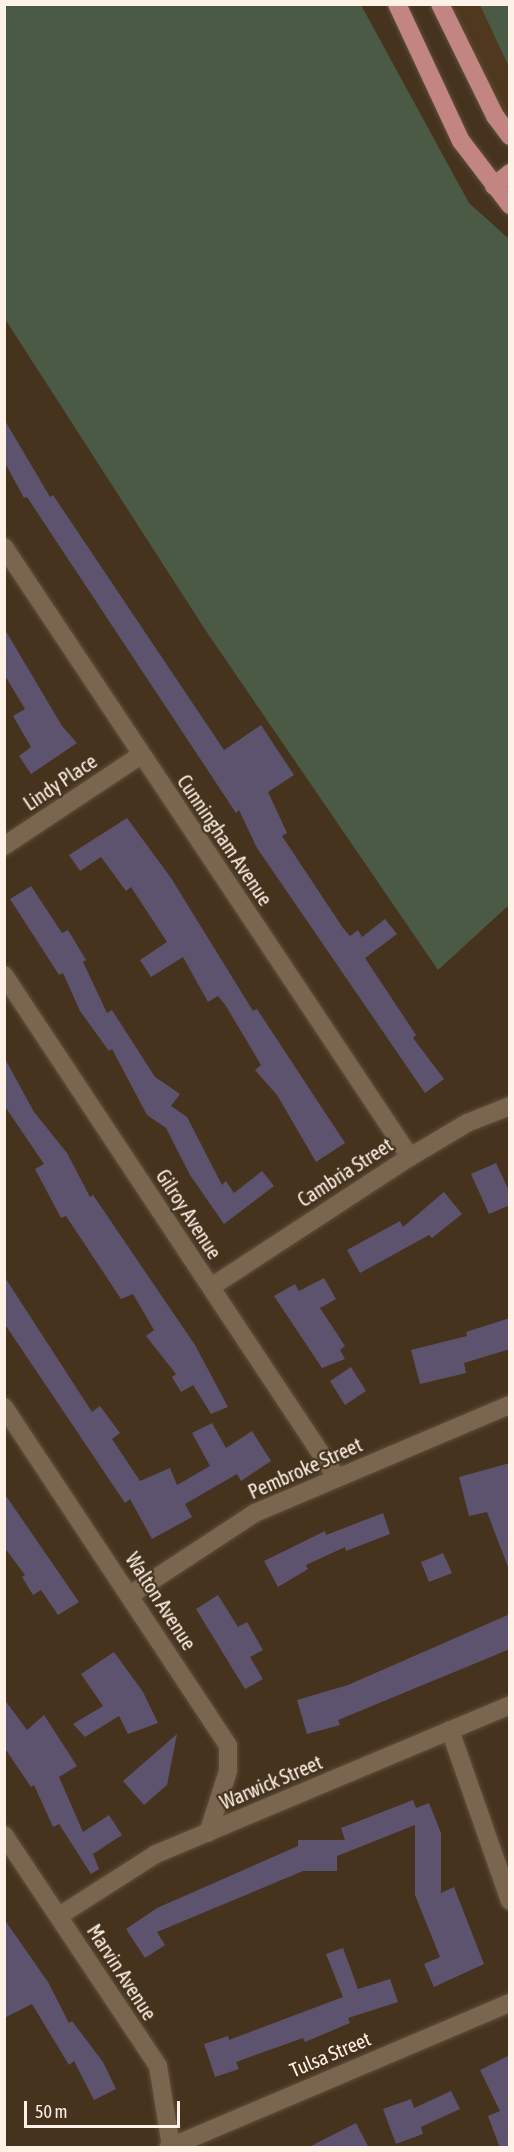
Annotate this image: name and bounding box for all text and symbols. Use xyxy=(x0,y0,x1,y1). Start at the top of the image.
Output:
street label: Lindy Place xyxy=(19,749,101,815)
street label: Cunningham Avenue xyxy=(172,770,278,910)
street label: Cambria Street xyxy=(293,1132,397,1212)
street label: Gilroy Avenue xyxy=(151,1165,227,1263)
street label: Pembroke Street xyxy=(244,1432,366,1504)
street label: Walton Avenue xyxy=(121,1548,201,1654)
street label: Warwick Street xyxy=(216,1750,326,1814)
street label: Marvin Avenue xyxy=(82,1920,162,2024)
street label: Tulsa Street xyxy=(286,2026,374,2082)
scale bar xyxy=(27,2089,183,2127)
text: 50 m xyxy=(35,2101,67,2122)

